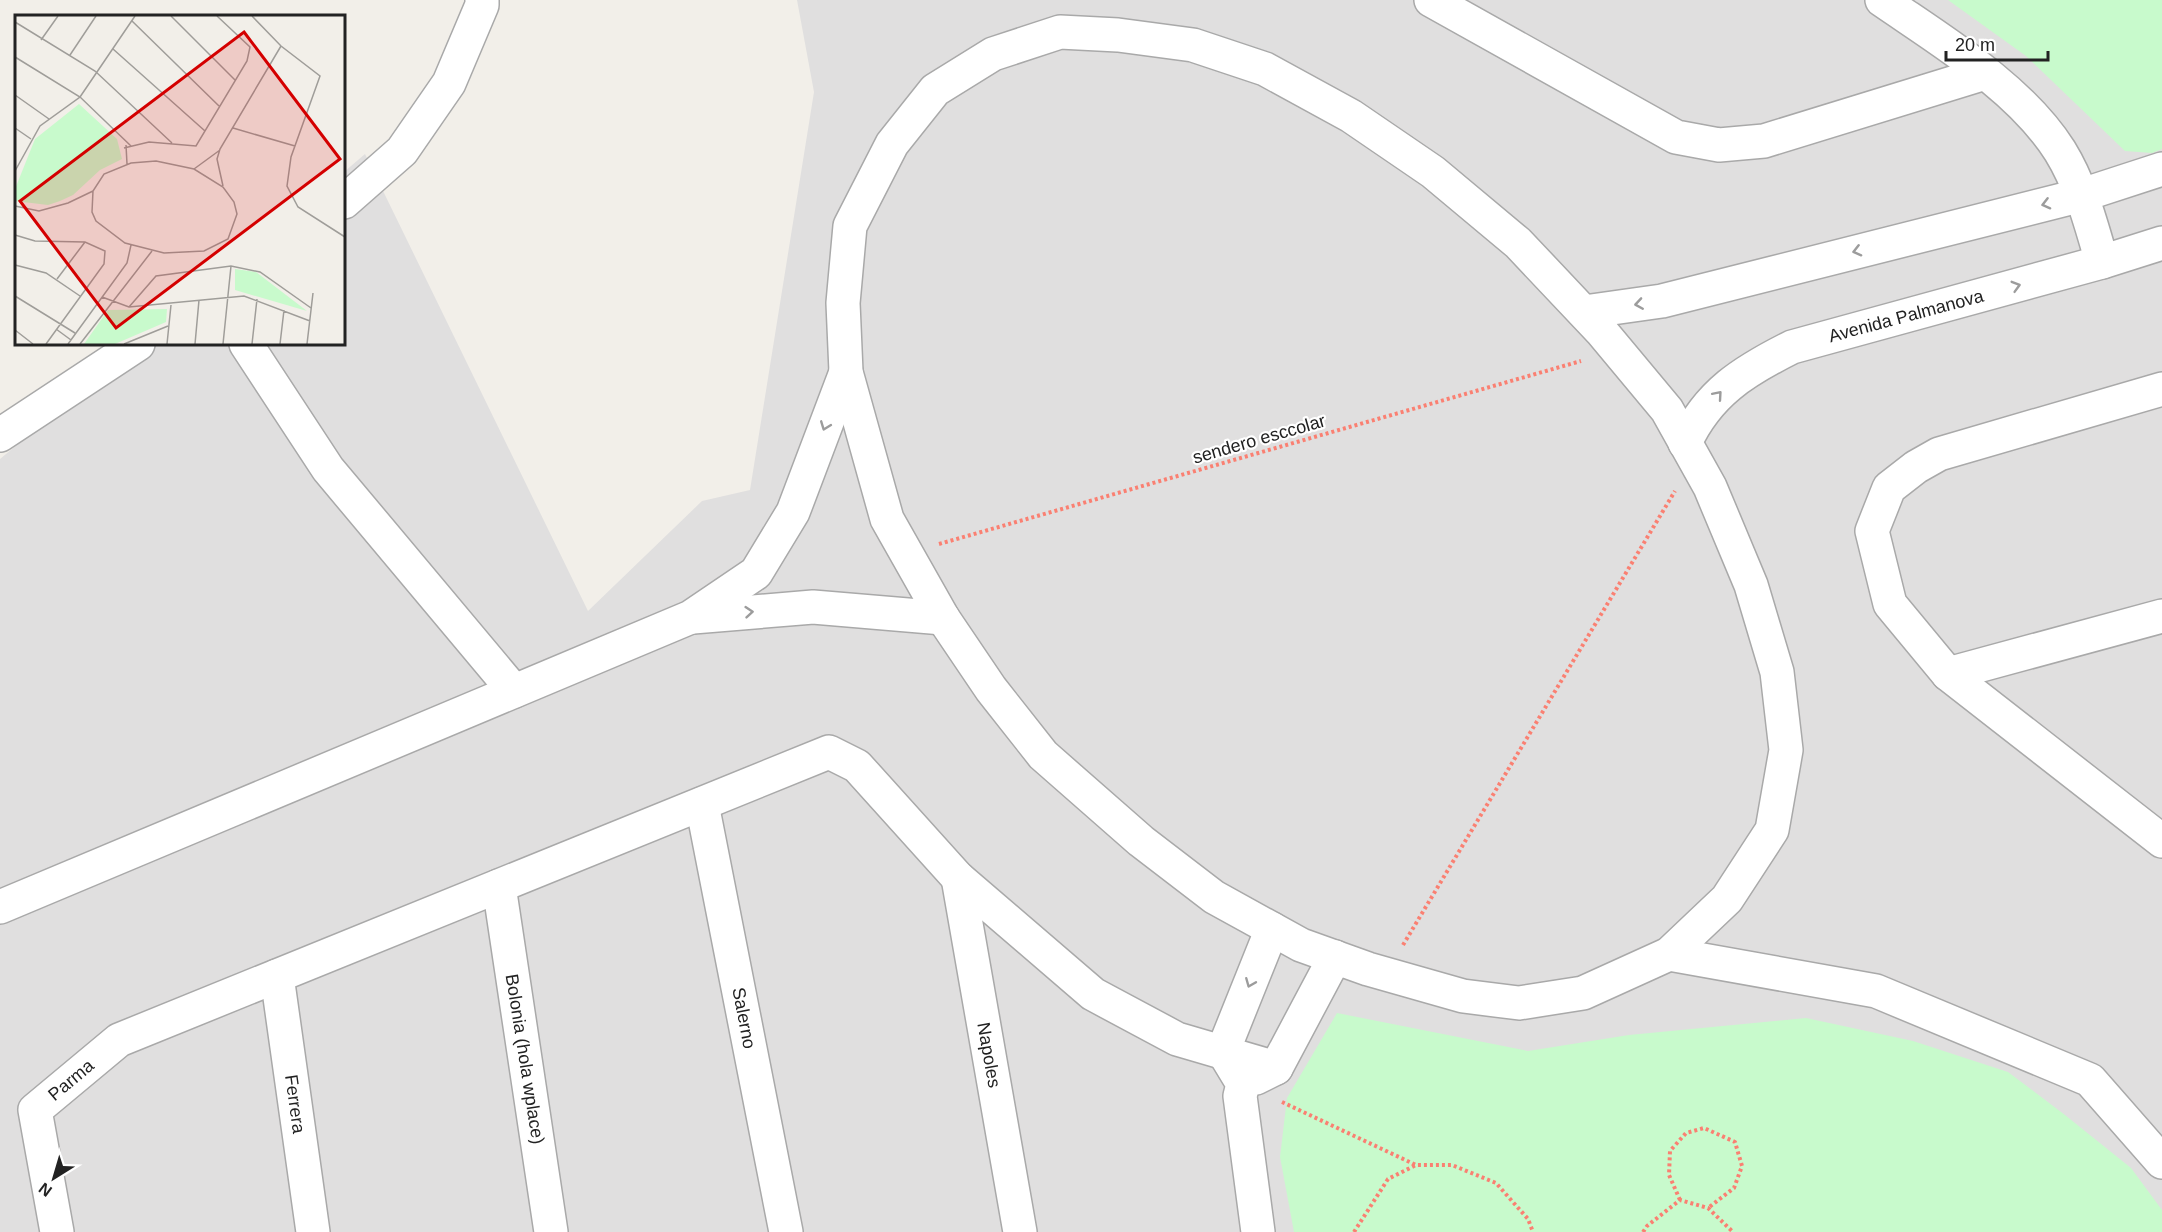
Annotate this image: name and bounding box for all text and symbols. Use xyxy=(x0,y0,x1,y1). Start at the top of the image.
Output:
inset map xyxy=(15,15,345,345)
scale bar xyxy=(1946,24,2048,62)
text: 20 m xyxy=(1955,35,1995,55)
one-way arrow xyxy=(2041,197,2052,209)
one-way arrow xyxy=(1852,244,1862,257)
one-way arrow xyxy=(2010,281,2021,293)
street label: Avenida Palmanova xyxy=(1826,285,1987,346)
one-way arrow xyxy=(1635,297,1644,309)
one-way arrow xyxy=(1711,391,1722,402)
street label: sendero esccolar xyxy=(1190,410,1328,468)
one-way arrow xyxy=(820,420,833,431)
one-way arrow xyxy=(745,606,754,619)
street label: Bolonia (hola wplace) xyxy=(502,972,548,1146)
one-way arrow xyxy=(1245,977,1257,988)
street label: Salerno xyxy=(728,986,760,1050)
street label: Napoles xyxy=(973,1021,1005,1089)
street label: Parma xyxy=(44,1055,98,1105)
street label: Ferrera xyxy=(281,1073,309,1136)
north arrow xyxy=(24,1148,84,1208)
text: N xyxy=(36,1179,55,1200)

